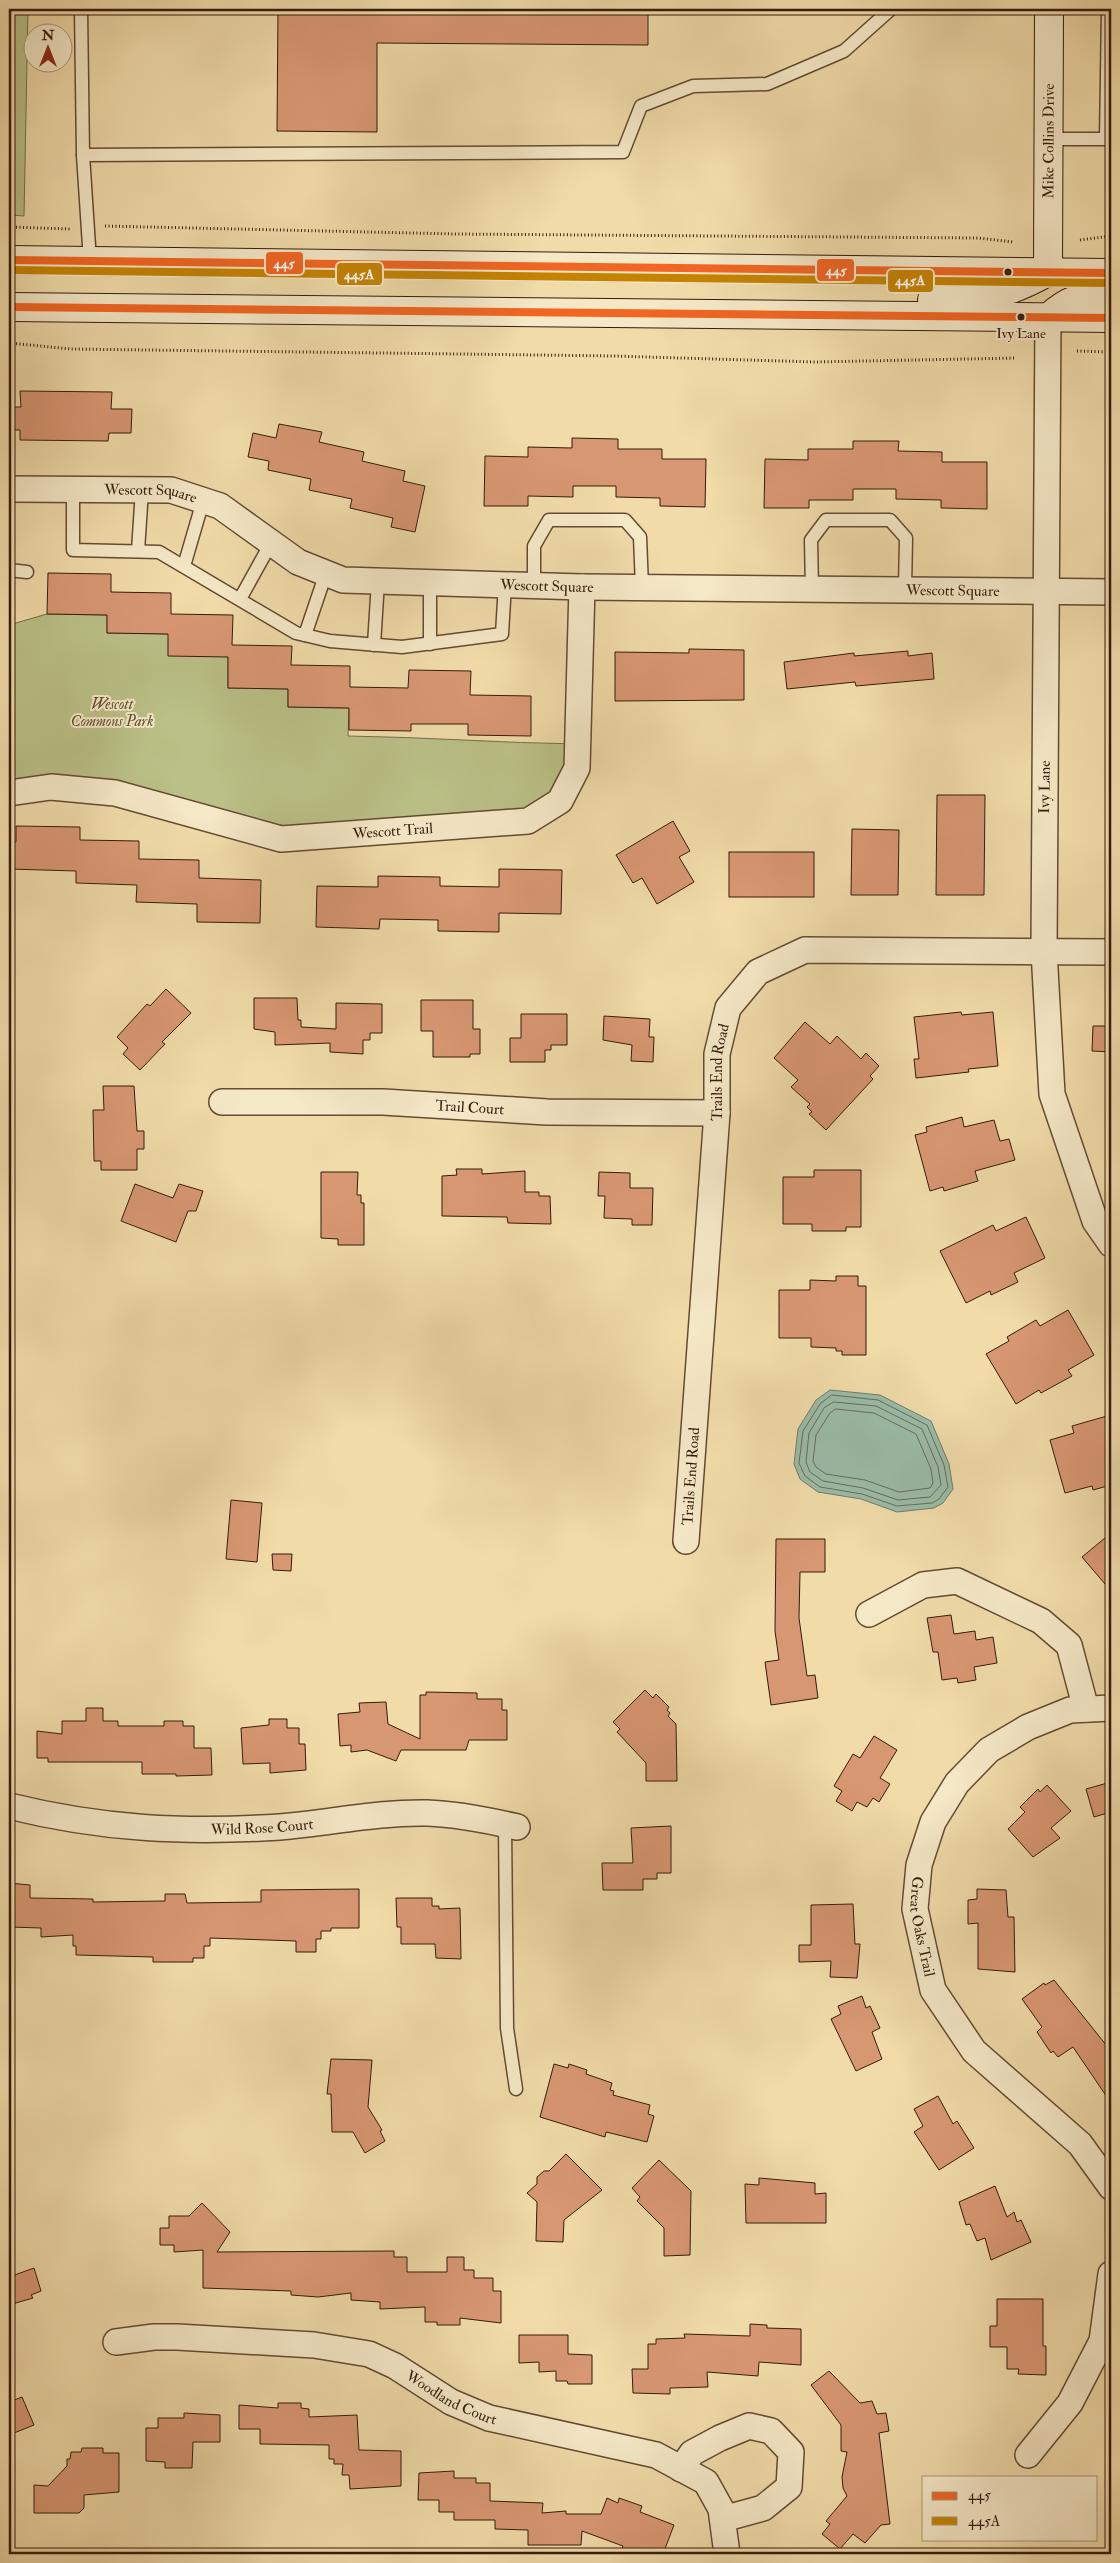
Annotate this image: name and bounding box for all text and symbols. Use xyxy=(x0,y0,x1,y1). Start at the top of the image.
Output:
north arrow xyxy=(22,22,72,72)
text: N xyxy=(41,27,55,44)
street label: Mike Collins Drive xyxy=(1039,83,1058,199)
line badge: 445 xyxy=(265,251,304,275)
text: 445 xyxy=(272,255,295,272)
line badge: 445 xyxy=(816,258,855,282)
line badge: 445A xyxy=(336,262,383,286)
text: 445 xyxy=(824,262,847,279)
text: 445A xyxy=(343,266,374,283)
unlabelled marker xyxy=(1003,267,1013,277)
line badge: 445A xyxy=(887,269,934,293)
text: 445A xyxy=(894,272,925,289)
marker: Ivy Lane xyxy=(1016,312,1026,322)
place label: Ivy Lane xyxy=(996,325,1046,343)
street label: Wescott Square xyxy=(103,480,199,507)
street label: Wescott Square xyxy=(499,575,594,597)
street label: Wescott Square xyxy=(905,581,1000,600)
park label: Wescott Commons Park xyxy=(71,695,153,731)
street label: Ivy Lane xyxy=(1035,760,1055,814)
street label: Wescott Trail xyxy=(351,818,434,843)
street label: Trails End Road xyxy=(707,1021,734,1122)
street label: Trail Court xyxy=(435,1096,505,1119)
street label: Trails End Road xyxy=(678,1426,704,1526)
street label: Wild Rose Court xyxy=(210,1814,314,1839)
street label: Great Oaks Trail xyxy=(905,1876,939,1979)
street label: Woodland Court xyxy=(401,2365,499,2429)
legend xyxy=(922,2476,1098,2540)
text: 445 xyxy=(968,2486,991,2505)
text: 445A xyxy=(968,2512,1001,2531)

